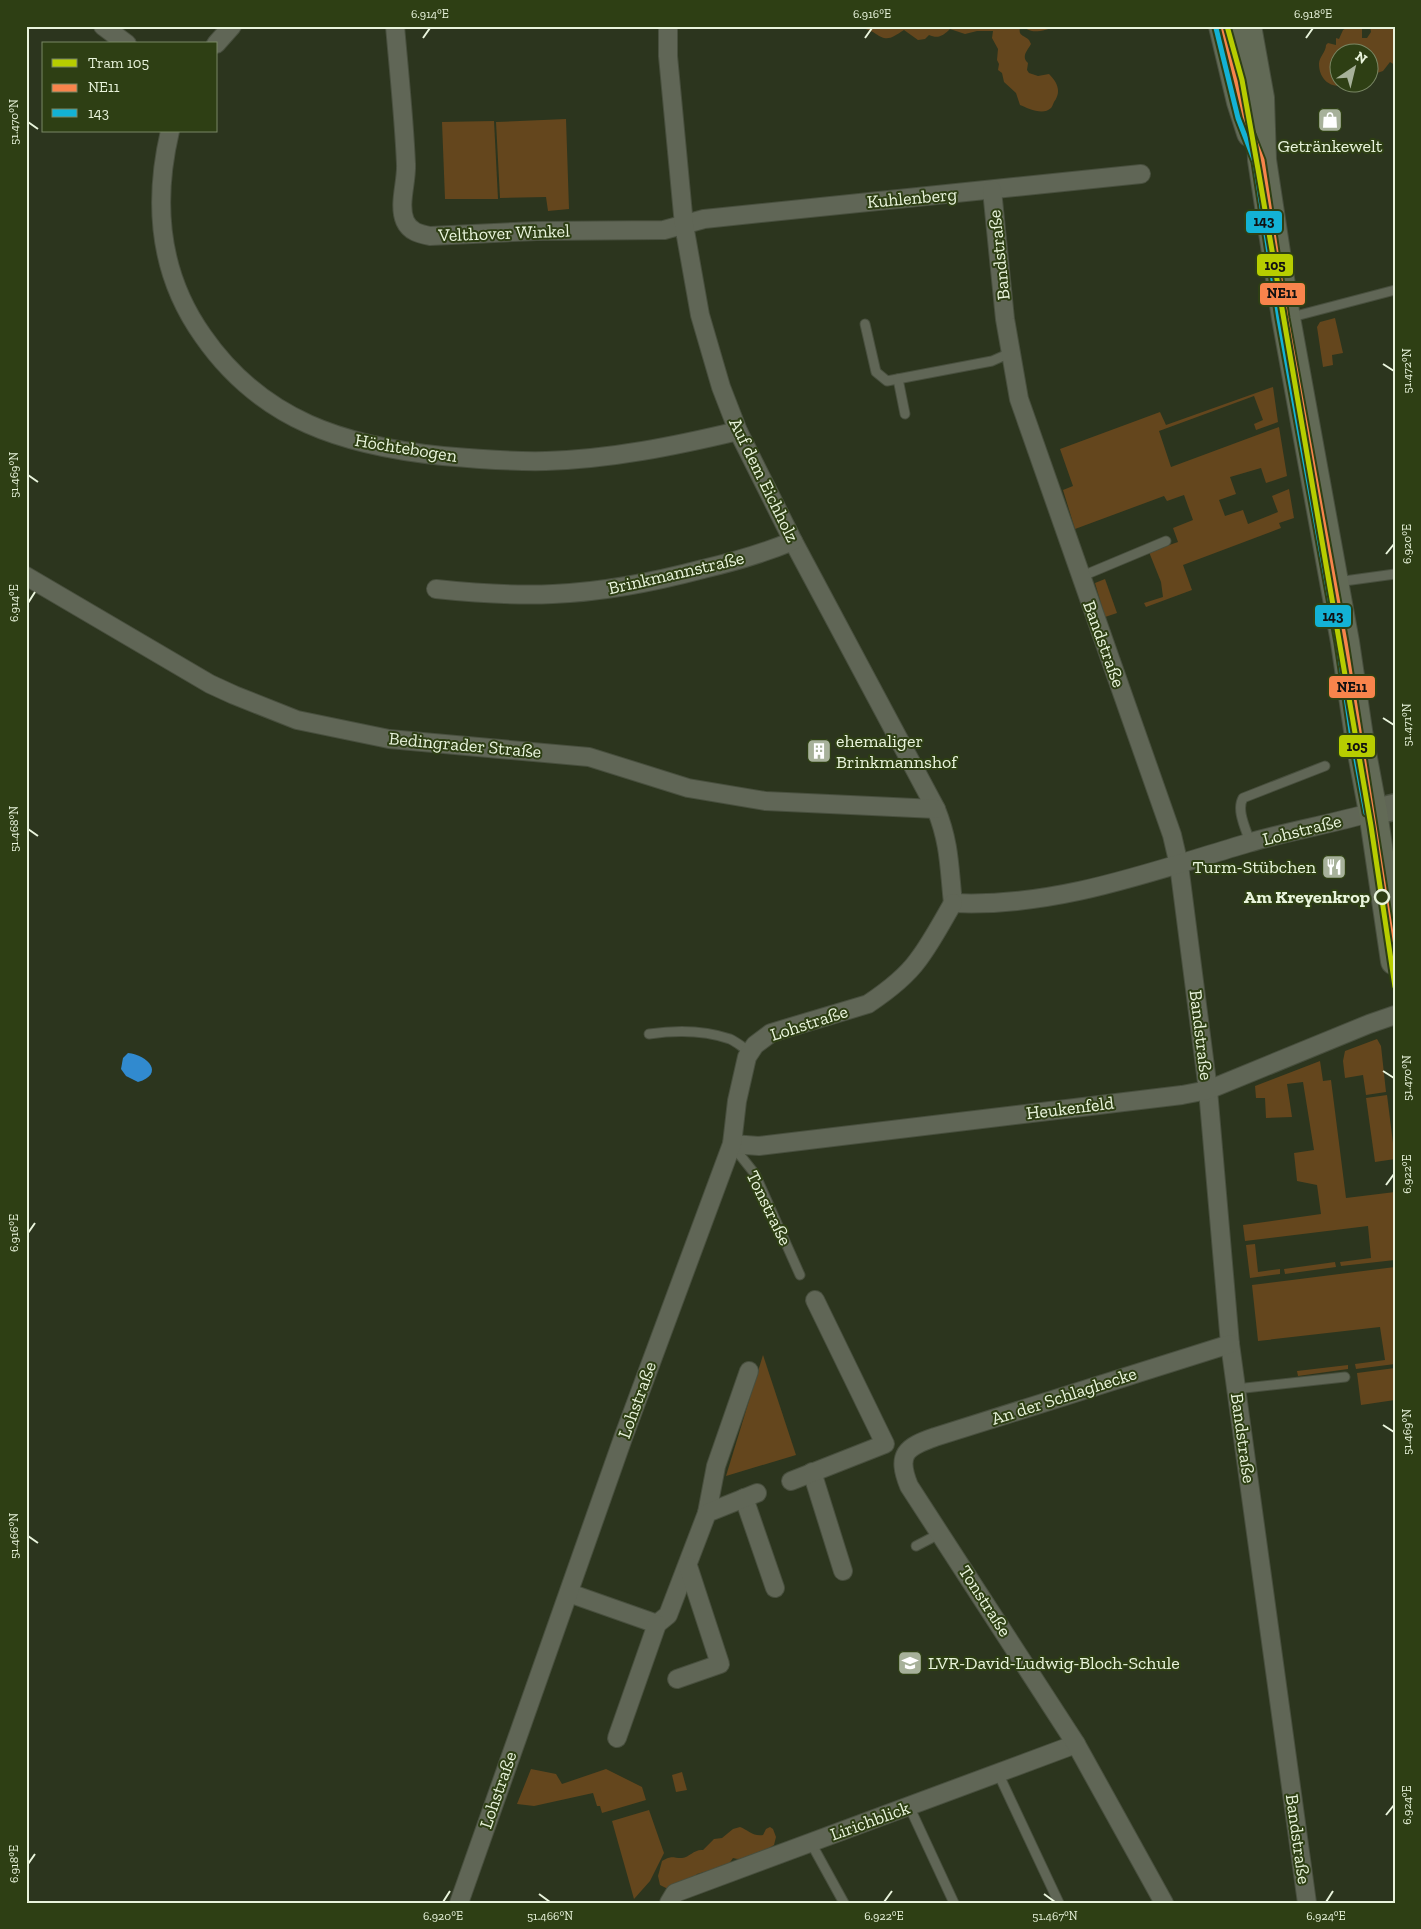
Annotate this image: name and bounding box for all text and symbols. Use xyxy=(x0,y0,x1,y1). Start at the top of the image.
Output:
text: 6.914°E xyxy=(411,7,449,21)
text: 6.916°E xyxy=(853,7,891,21)
text: 6.918°E xyxy=(1294,7,1332,21)
legend xyxy=(42,42,218,132)
north arrow xyxy=(1328,42,1378,92)
text: N xyxy=(1352,48,1371,68)
text: Tram 105 xyxy=(88,54,149,72)
text: NE11 xyxy=(88,78,120,96)
text: 51.470°N xyxy=(7,99,21,145)
text: 143 xyxy=(88,104,109,122)
shop icon: Getränkewelt xyxy=(1317,107,1343,133)
place label: Getränkewelt xyxy=(1277,135,1383,157)
street label: Kuhlenberg xyxy=(866,183,958,213)
street label: Bandstraße xyxy=(983,209,1015,301)
line badge: 143 xyxy=(1245,210,1283,234)
text: 143 xyxy=(1253,213,1275,230)
street label: Velthover Winkel xyxy=(437,220,570,246)
line badge: 105 xyxy=(1256,253,1294,277)
text: 105 xyxy=(1264,257,1286,274)
line badge: NE11 xyxy=(1259,282,1306,306)
text: NE11 xyxy=(1267,285,1297,302)
text: 51.472°N xyxy=(1400,348,1414,394)
street label: Auf dem Eichholz xyxy=(724,414,804,546)
street label: Höchtebogen xyxy=(353,429,459,467)
text: 51.469°N xyxy=(7,452,21,498)
text: 6.920°E xyxy=(1400,524,1414,564)
street label: Brinkmannstraße xyxy=(606,547,746,599)
text: 6.914°E xyxy=(7,584,21,622)
street label: Bandstraße xyxy=(1078,598,1130,690)
line badge: 143 xyxy=(1314,604,1352,628)
text: 143 xyxy=(1322,608,1344,625)
line badge: NE11 xyxy=(1328,675,1376,699)
text: NE11 xyxy=(1337,679,1367,696)
text: 51.471°N xyxy=(1400,703,1414,747)
street label: Bedingrader Straße xyxy=(388,727,542,763)
place label: ehemaliger Brinkmannshof xyxy=(836,730,958,773)
line badge: 105 xyxy=(1338,734,1376,758)
building icon: ehemaliger Brinkmannshof xyxy=(806,738,832,764)
text: 105 xyxy=(1346,738,1368,755)
text: 51.468°N xyxy=(7,806,21,852)
street label: Lohstraße xyxy=(1260,810,1344,850)
restaurant icon: Turm-Stübchen xyxy=(1321,854,1347,880)
place label: Turm-Stübchen xyxy=(1192,856,1317,878)
place label: Am Kreyenkrop xyxy=(1244,886,1370,908)
marker: Am Kreyenkrop xyxy=(1374,889,1390,905)
street label: Bandstraße xyxy=(1185,989,1217,1081)
street label: Lohstraße xyxy=(767,1000,851,1046)
text: 51.470°N xyxy=(1400,1055,1414,1101)
street label: Heukenfeld xyxy=(1025,1092,1115,1124)
text: 6.922°E xyxy=(1400,1154,1414,1194)
street label: Tonstraße xyxy=(741,1167,797,1249)
text: 6.916°E xyxy=(7,1214,21,1252)
street label: Lohstraße xyxy=(613,1359,661,1441)
street label: An der Schlaghecke xyxy=(989,1362,1139,1430)
street label: Bandstraße xyxy=(1226,1392,1260,1484)
text: 51.469°N xyxy=(1400,1409,1414,1455)
text: 51.466°N xyxy=(7,1513,21,1559)
street label: Tonstraße xyxy=(954,1561,1016,1641)
school or university icon: LVR-David-Ludwig-Bloch-Schule xyxy=(897,1650,923,1676)
place label: LVR-David-Ludwig-Bloch-Schule xyxy=(928,1652,1180,1674)
street label: Lohstraße xyxy=(475,1749,521,1831)
text: 6.924°E xyxy=(1400,1785,1414,1825)
street label: Bandstraße xyxy=(1281,1793,1315,1885)
street label: Lirichblick xyxy=(827,1796,913,1846)
text: 6.918°E xyxy=(7,1845,21,1883)
text: 6.920°E xyxy=(423,1909,463,1923)
text: 51.466°N xyxy=(527,1909,573,1923)
text: 6.922°E xyxy=(864,1909,904,1923)
text: 51.467°N xyxy=(1032,1909,1078,1923)
text: 6.924°E xyxy=(1306,1909,1346,1923)

